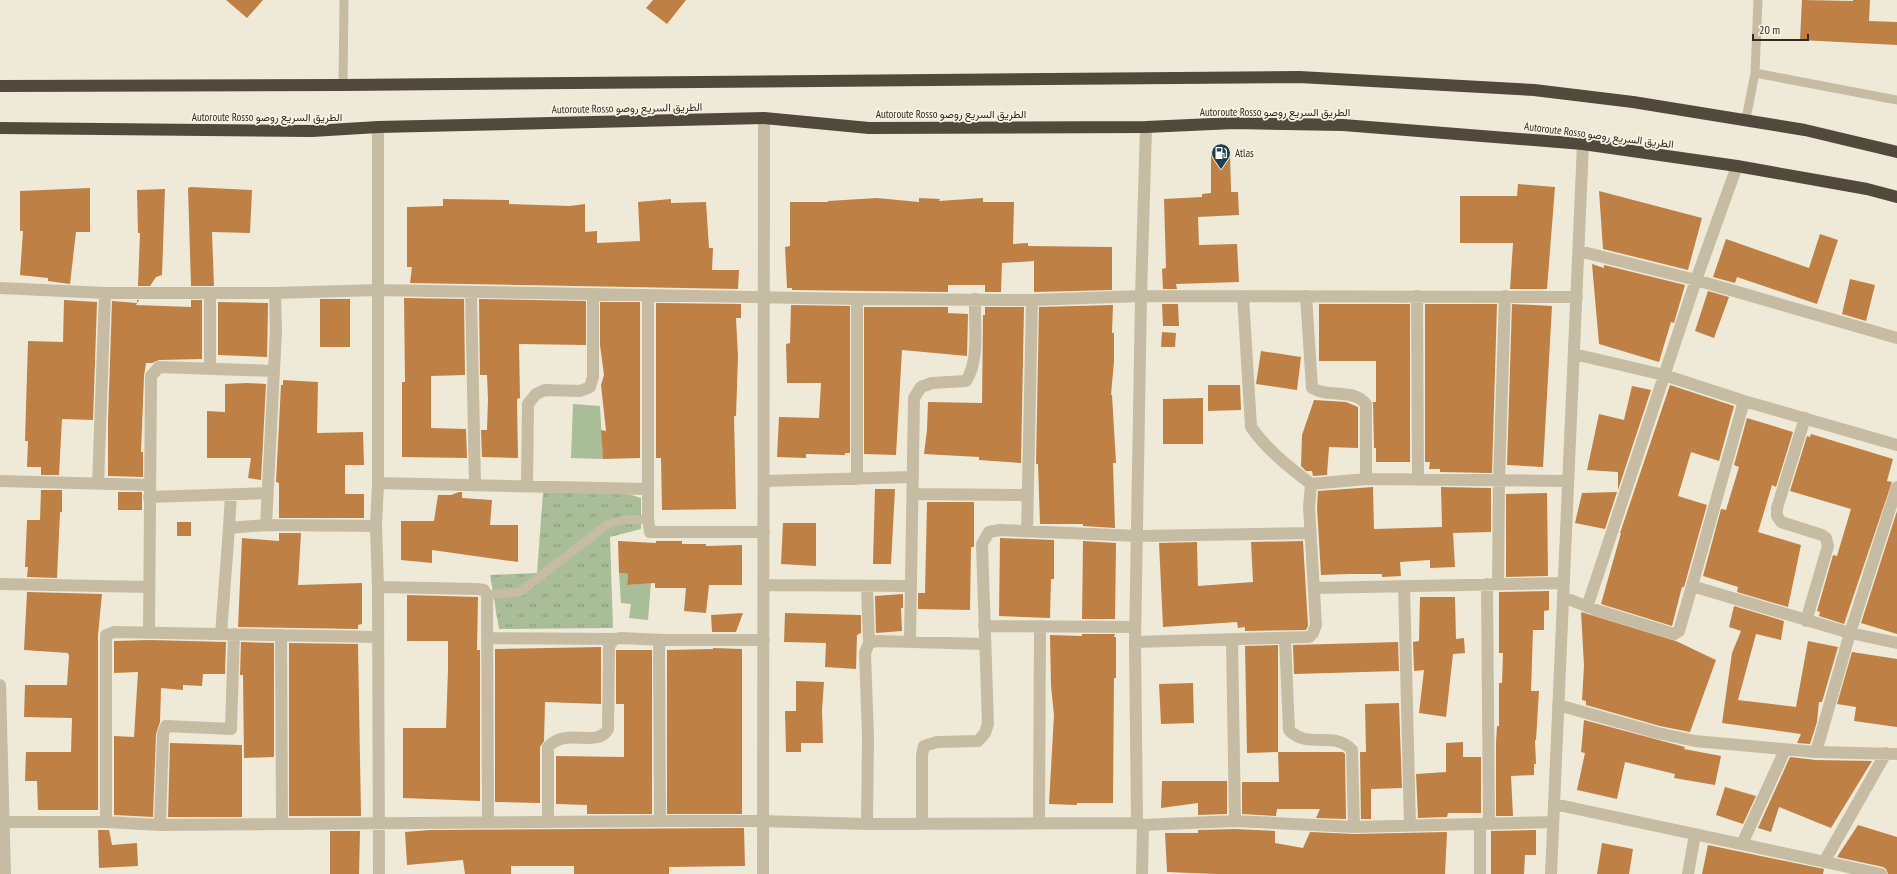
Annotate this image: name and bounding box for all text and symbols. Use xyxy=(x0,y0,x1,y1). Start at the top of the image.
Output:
scale bar xyxy=(1753,16,1808,42)
text: 20 m xyxy=(1759,22,1780,37)
street label: Autoroute Rosso الطريق السريع روصو xyxy=(552,100,702,117)
street label: Autoroute Rosso الطريق السريع روصو xyxy=(1200,105,1350,120)
street label: Autoroute Rosso الطريق السريع روصو xyxy=(876,107,1026,122)
street label: Autoroute Rosso الطريق السريع روصو xyxy=(192,110,342,125)
street label: Autoroute Rosso الطريق السريع روصو xyxy=(1523,119,1675,152)
fuel station icon: Atlas xyxy=(1210,142,1232,170)
place label: Atlas xyxy=(1235,146,1254,160)

